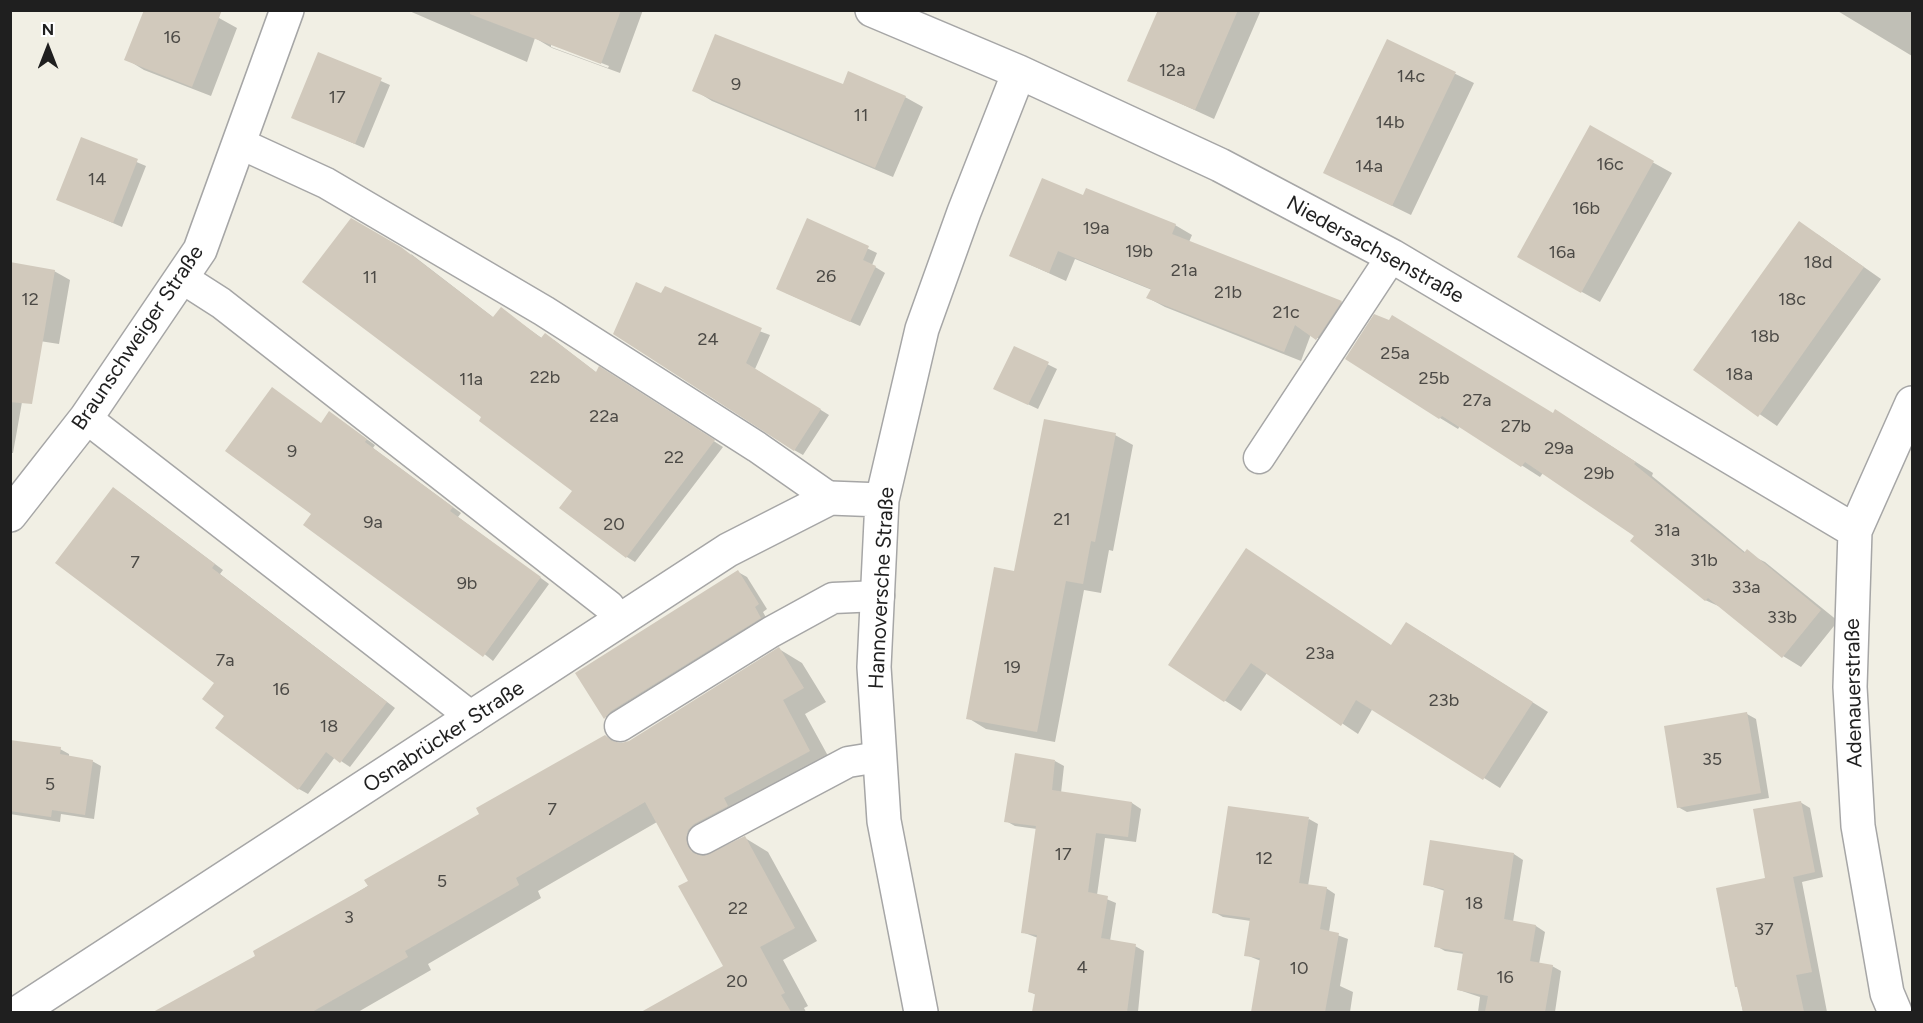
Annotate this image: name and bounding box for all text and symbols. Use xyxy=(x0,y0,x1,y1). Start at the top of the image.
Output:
north arrow xyxy=(18,18,78,78)
text: N xyxy=(42,20,54,39)
house number: 16 xyxy=(163,27,181,49)
house number: 12a xyxy=(1159,60,1185,82)
house number: 14c xyxy=(1397,66,1425,88)
house number: 9 xyxy=(731,74,741,96)
house number: 17 xyxy=(328,87,346,109)
house number: 11 xyxy=(854,105,868,127)
house number: 14b xyxy=(1375,112,1405,134)
house number: 16c xyxy=(1596,154,1624,176)
house number: 14a xyxy=(1355,156,1383,178)
house number: 14 xyxy=(88,169,106,191)
street label: Niedersachsenstraße xyxy=(1282,191,1468,309)
house number: 16b xyxy=(1572,198,1600,220)
house number: 19a xyxy=(1083,218,1109,240)
street label: Braunschweiger Straße xyxy=(67,241,209,435)
house number: 19b xyxy=(1125,241,1153,263)
house number: 16a xyxy=(1549,242,1575,264)
house number: 18d xyxy=(1803,252,1833,274)
house number: 21a xyxy=(1171,260,1197,282)
house number: 26 xyxy=(816,266,836,288)
house number: 11 xyxy=(363,267,377,289)
house number: 21b xyxy=(1214,282,1242,304)
house number: 12 xyxy=(21,289,39,311)
house number: 18c xyxy=(1778,289,1806,311)
house number: 21c xyxy=(1272,302,1300,324)
house number: 18b xyxy=(1750,326,1780,348)
house number: 24 xyxy=(697,329,719,351)
house number: 25a xyxy=(1380,343,1410,365)
house number: 18a xyxy=(1725,364,1753,386)
house number: 22b xyxy=(530,367,560,389)
house number: 25b xyxy=(1419,368,1449,390)
house number: 11a xyxy=(459,369,483,391)
house number: 27a xyxy=(1463,390,1491,412)
house number: 22a xyxy=(589,406,619,428)
house number: 27b xyxy=(1501,416,1531,438)
house number: 29a xyxy=(1544,438,1574,460)
house number: 9 xyxy=(287,441,297,463)
house number: 22 xyxy=(664,447,684,469)
house number: 29b xyxy=(1584,463,1614,485)
street label: Hannoversche Straße xyxy=(864,486,900,690)
house number: 21 xyxy=(1053,509,1071,531)
house number: 9a xyxy=(363,512,383,534)
house number: 20 xyxy=(603,514,625,536)
house number: 31a xyxy=(1654,520,1680,542)
house number: 31b xyxy=(1690,550,1718,572)
house number: 7 xyxy=(130,552,140,574)
house number: 9b xyxy=(457,573,477,595)
house number: 33a xyxy=(1732,577,1760,599)
house number: 33b xyxy=(1767,607,1797,629)
street label: Adenauerstraße xyxy=(1840,618,1868,768)
house number: 23a xyxy=(1305,643,1335,665)
house number: 7a xyxy=(216,650,234,672)
house number: 19 xyxy=(1003,657,1021,679)
street label: Osnabrücker Straße xyxy=(359,676,529,798)
house number: 16 xyxy=(272,679,290,701)
house number: 23b xyxy=(1429,690,1459,712)
house number: 18 xyxy=(320,716,338,738)
house number: 35 xyxy=(1702,749,1722,771)
house number: 5 xyxy=(45,774,55,796)
house number: 7 xyxy=(547,799,557,821)
house number: 17 xyxy=(1054,844,1072,866)
house number: 12 xyxy=(1255,848,1273,870)
house number: 5 xyxy=(437,871,447,893)
house number: 18 xyxy=(1465,893,1483,915)
house number: 22 xyxy=(728,898,748,920)
house number: 3 xyxy=(344,907,354,929)
house number: 37 xyxy=(1754,919,1774,941)
house number: 4 xyxy=(1076,957,1088,979)
house number: 10 xyxy=(1290,958,1308,980)
house number: 16 xyxy=(1496,967,1514,989)
house number: 20 xyxy=(726,971,748,993)

